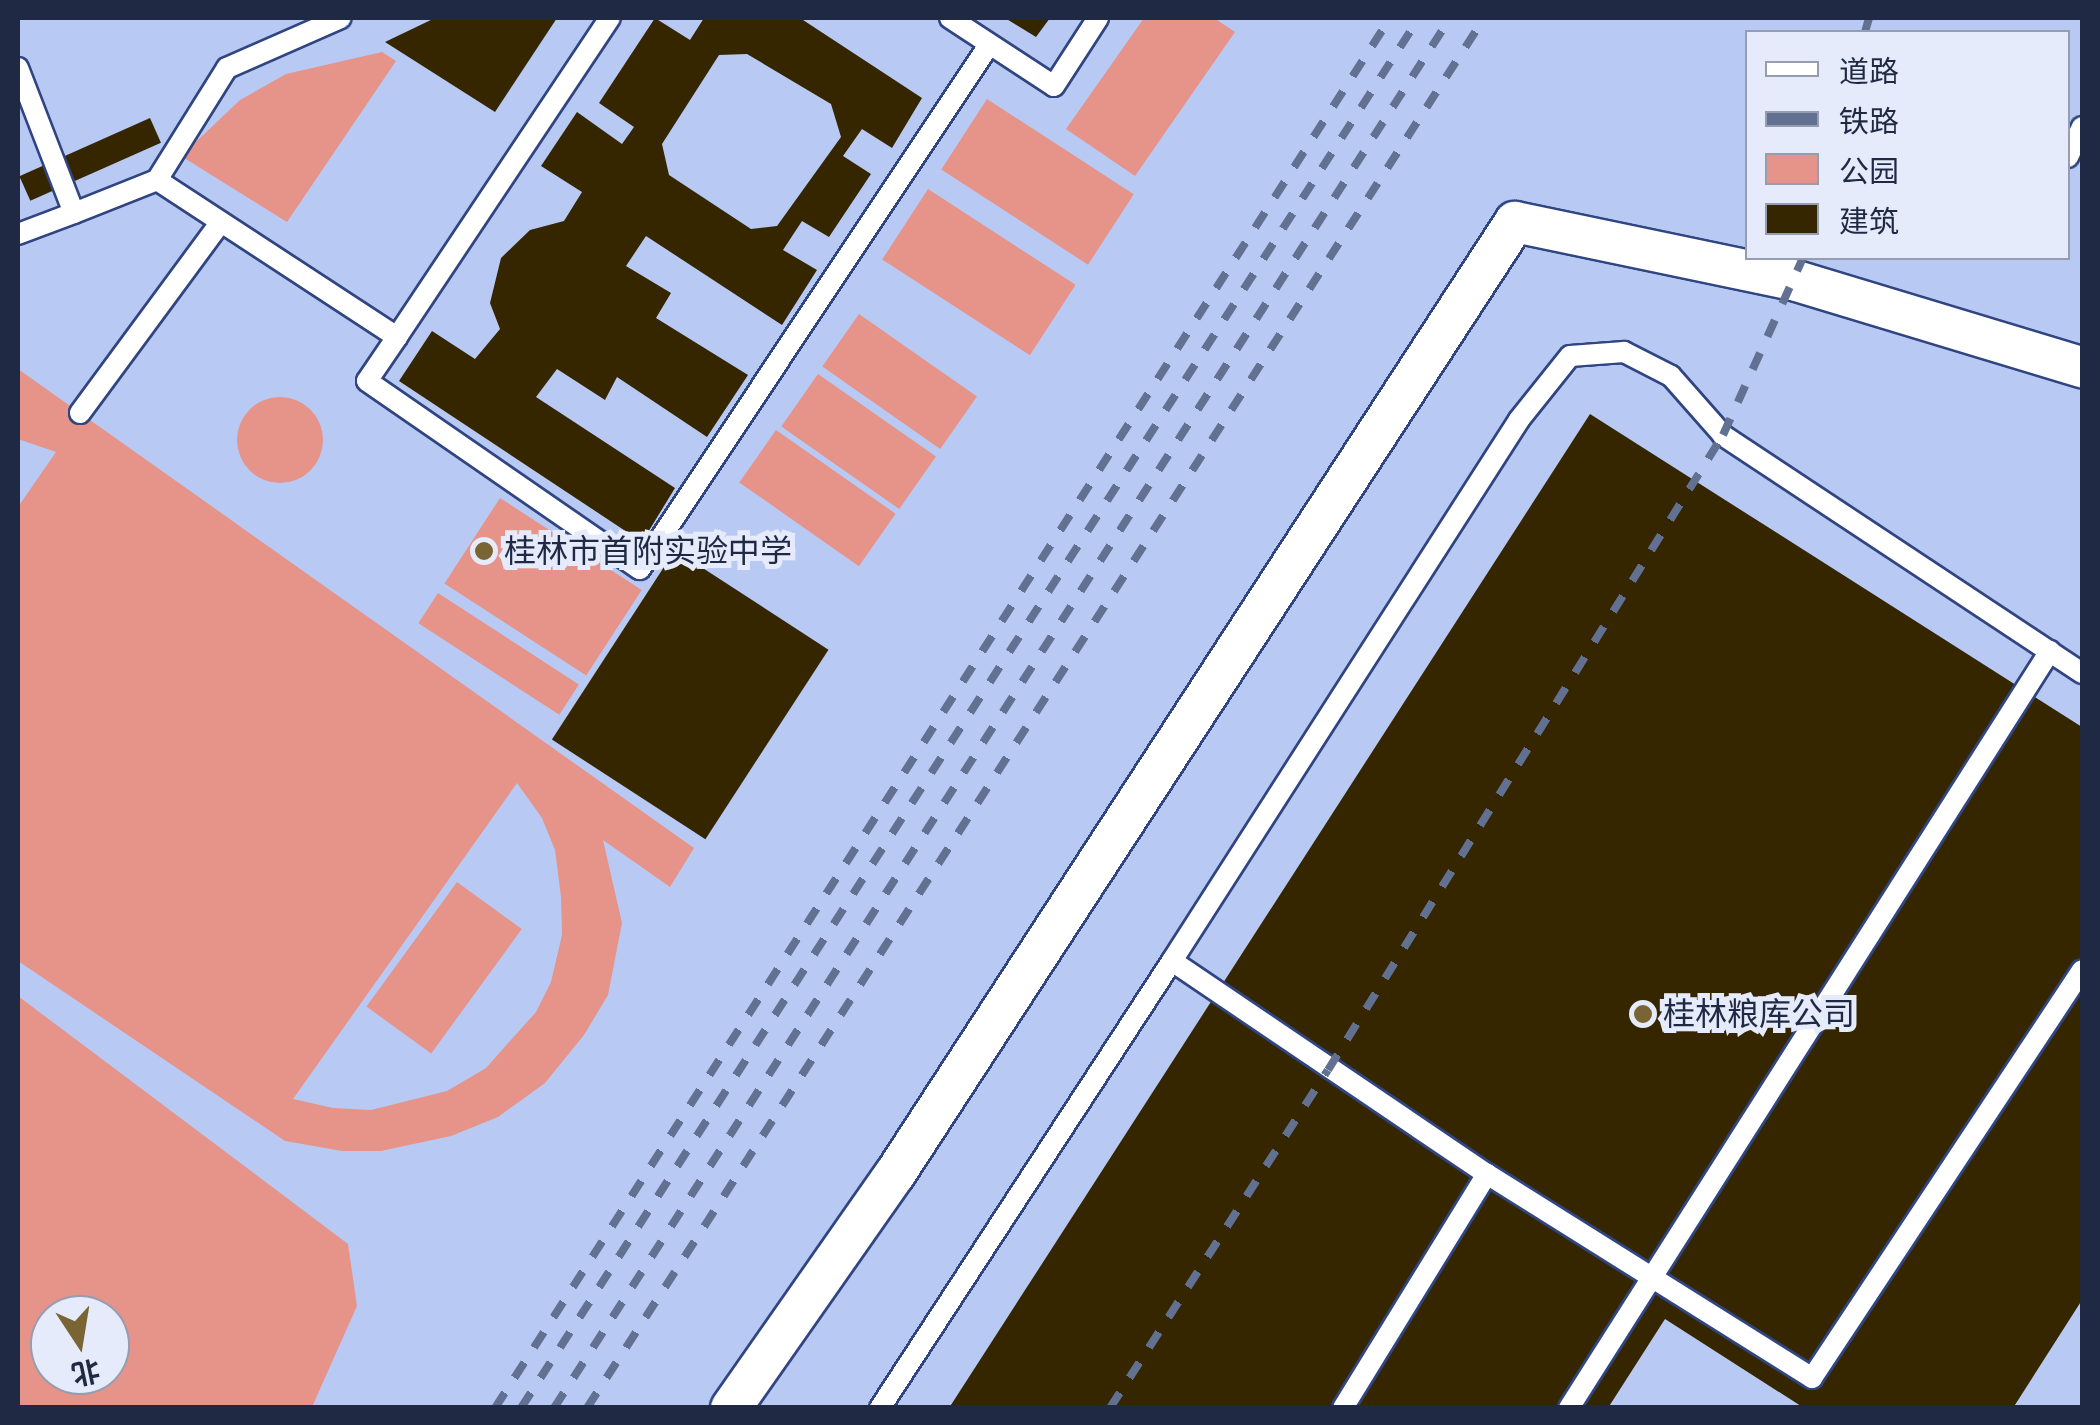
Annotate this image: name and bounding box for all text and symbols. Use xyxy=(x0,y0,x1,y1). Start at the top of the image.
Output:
legend xyxy=(1745,30,2070,260)
text: 道路 xyxy=(1839,53,1899,90)
text: 铁路 xyxy=(1839,103,1899,140)
text: 公园 xyxy=(1839,153,1899,190)
text: 建筑 xyxy=(1839,203,1899,240)
place label: 桂林市首附实验中学 xyxy=(504,532,792,570)
marker: 桂林市首附实验中学 xyxy=(473,540,495,562)
place label: 桂林粮库公司 xyxy=(1663,995,1855,1033)
marker: 桂林粮库公司 xyxy=(1632,1003,1654,1025)
north arrow xyxy=(30,1295,130,1395)
text: 北 xyxy=(69,1353,103,1392)

